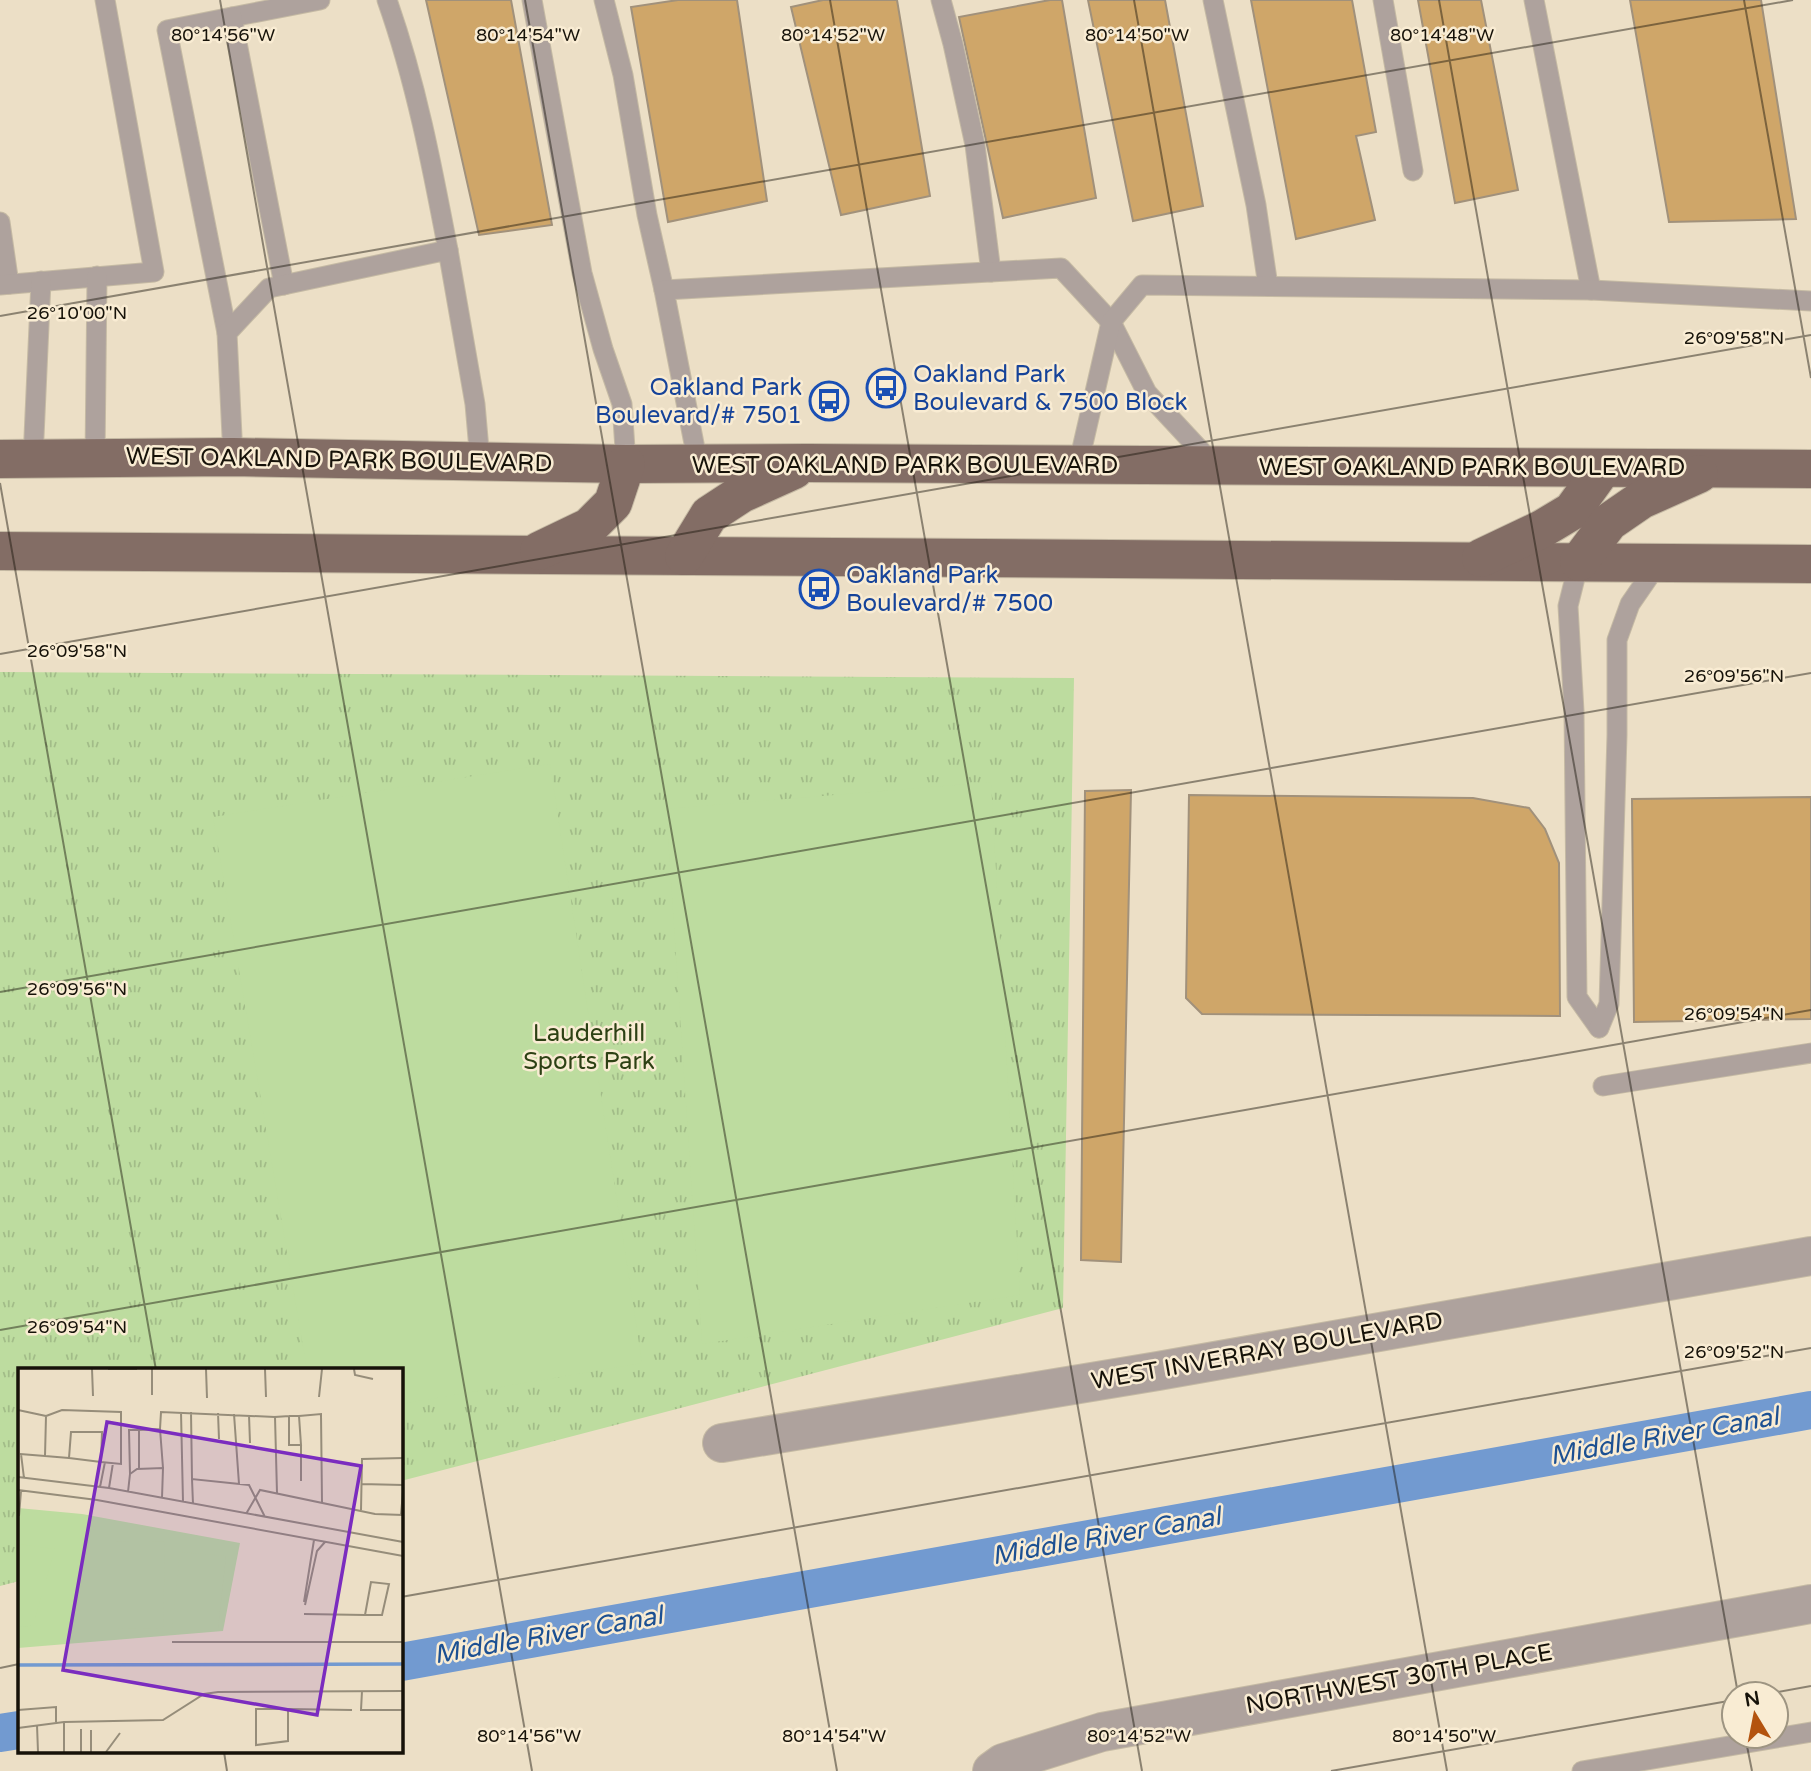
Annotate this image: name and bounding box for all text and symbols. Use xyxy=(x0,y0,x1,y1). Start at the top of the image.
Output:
text: 80°14'56"W xyxy=(171,24,275,46)
text: 80°14'54"W xyxy=(476,24,580,46)
text: 80°14'52"W xyxy=(781,24,885,46)
text: 80°14'50"W xyxy=(1085,24,1189,46)
text: 80°14'48"W xyxy=(1390,24,1494,46)
text: 26°10'00"N xyxy=(27,302,127,324)
text: 26°09'58"N xyxy=(1684,327,1784,349)
place label: Oakland Park Boulevard & 7500 Block xyxy=(913,360,1188,417)
bus stop icon: Oakland Park Boulevard & 7500 Block xyxy=(865,367,907,409)
place label: Oakland Park Boulevard/# 7501 xyxy=(595,373,802,430)
bus stop icon: Oakland Park Boulevard/# 7501 xyxy=(808,380,850,422)
street label: WEST OAKLAND PARK BOULEVARD xyxy=(125,442,553,478)
street label: WEST OAKLAND PARK BOULEVARD xyxy=(692,451,1118,480)
street label: WEST OAKLAND PARK BOULEVARD xyxy=(1259,453,1685,482)
place label: Oakland Park Boulevard/# 7500 xyxy=(846,561,1053,618)
bus stop icon: Oakland Park Boulevard/# 7500 xyxy=(798,568,840,610)
text: 26°09'58"N xyxy=(27,640,127,662)
text: 26°09'56"N xyxy=(1684,665,1784,687)
text: 26°09'56"N xyxy=(27,978,127,1000)
text: 26°09'54"N xyxy=(1684,1003,1784,1025)
park label: Lauderhill Sports Park xyxy=(523,1019,655,1076)
street label: WEST INVERRAY BOULEVARD xyxy=(1089,1306,1445,1396)
text: 26°09'54"N xyxy=(27,1316,127,1338)
text: 26°09'52"N xyxy=(1684,1341,1784,1363)
inset map xyxy=(18,1368,402,1754)
water label: Middle River Canal xyxy=(1547,1400,1784,1471)
water label: Middle River Canal xyxy=(989,1500,1226,1571)
water label: Middle River Canal xyxy=(431,1599,668,1670)
street label: NORTHWEST 30TH PLACE xyxy=(1243,1638,1555,1720)
north arrow xyxy=(1720,1680,1790,1750)
text: N xyxy=(1743,1687,1762,1711)
text: 80°14'56"W xyxy=(477,1725,581,1747)
text: 80°14'54"W xyxy=(782,1725,886,1747)
text: 80°14'52"W xyxy=(1087,1725,1191,1747)
text: 80°14'50"W xyxy=(1392,1725,1496,1747)

